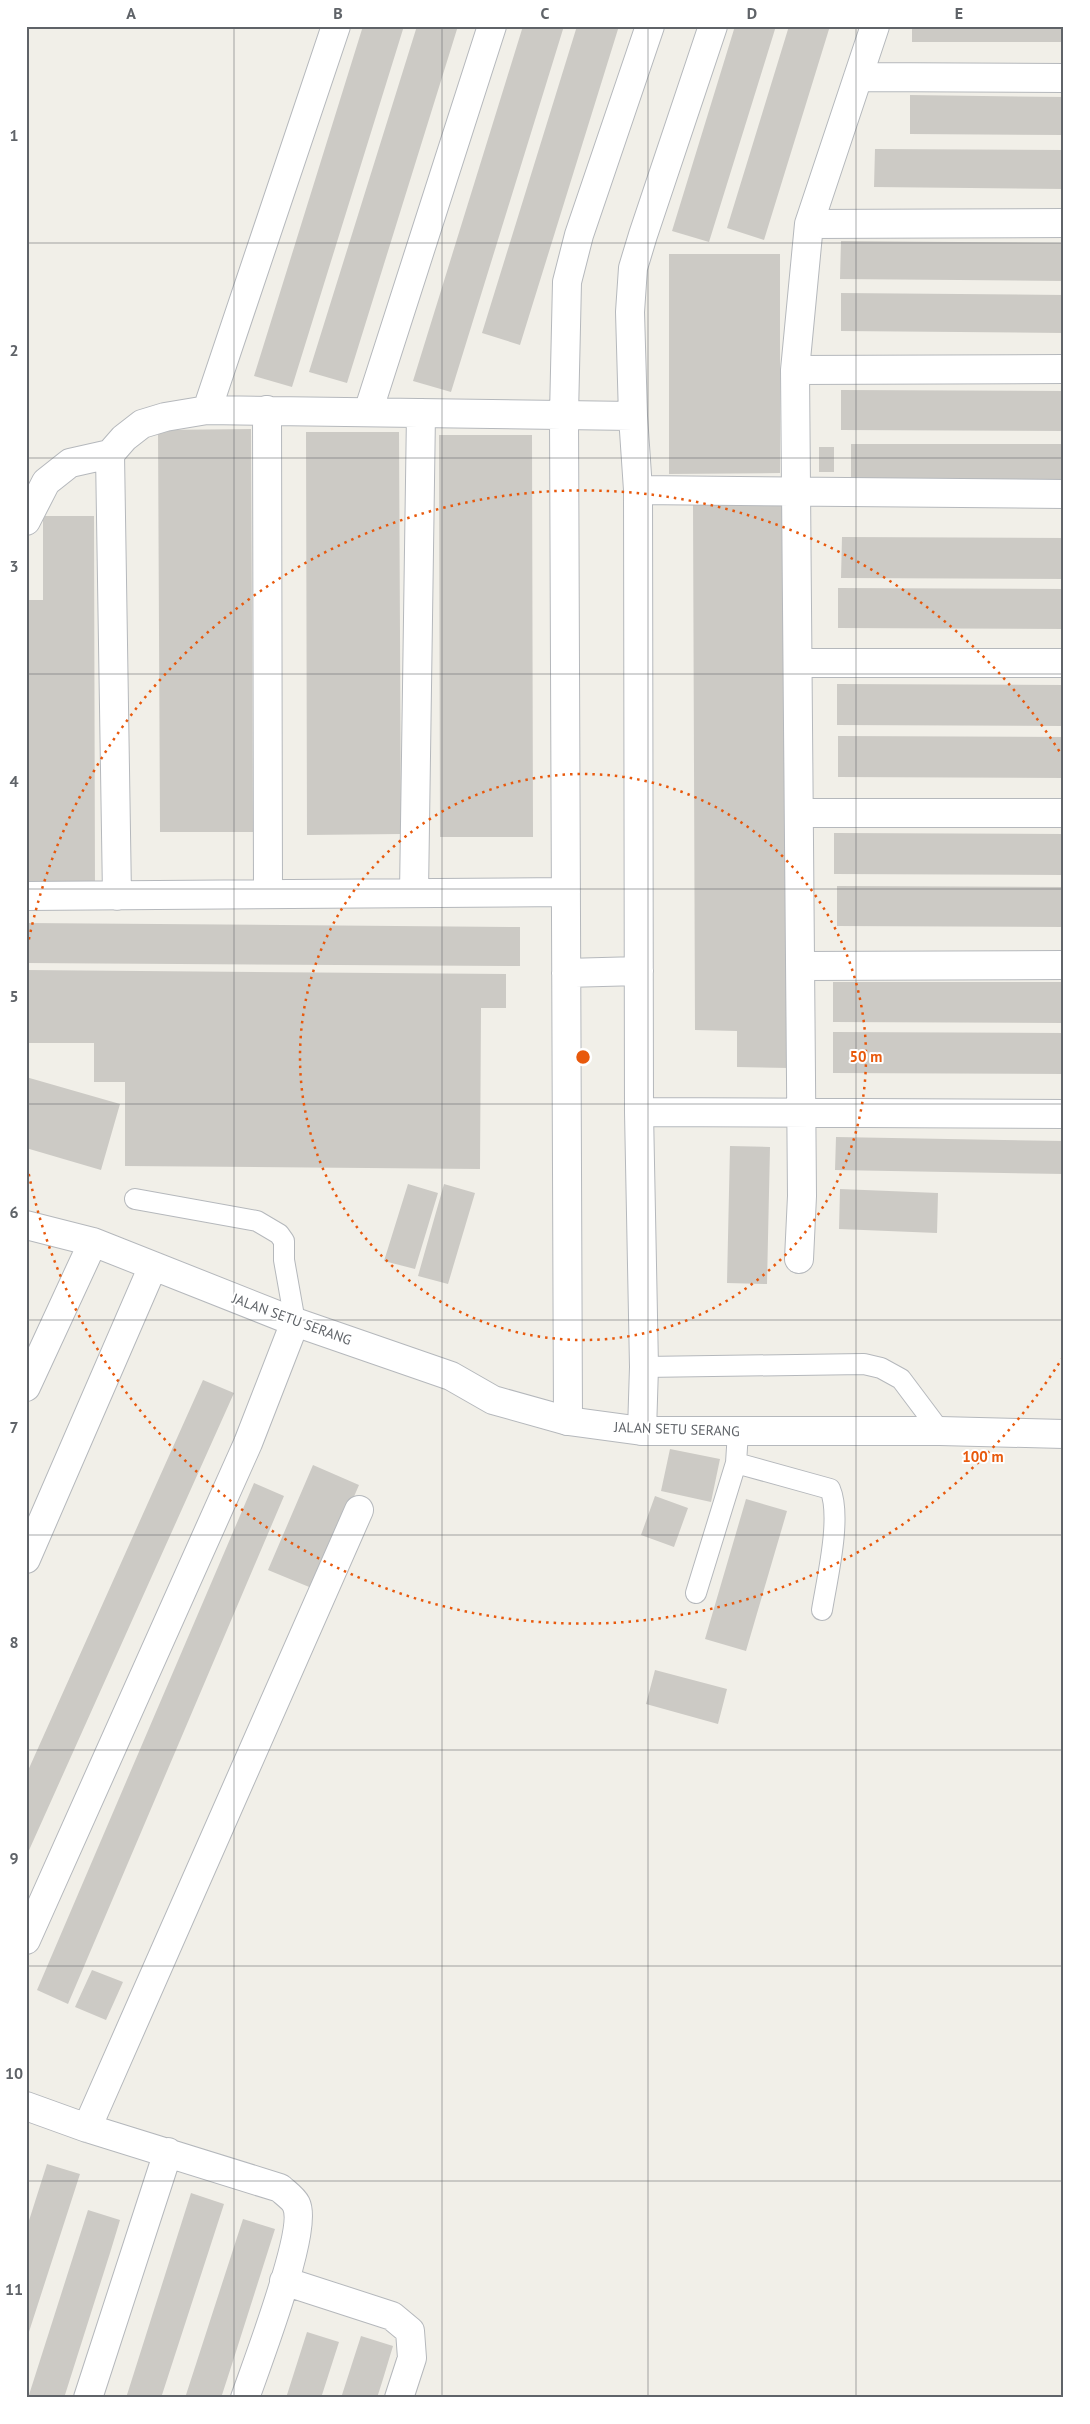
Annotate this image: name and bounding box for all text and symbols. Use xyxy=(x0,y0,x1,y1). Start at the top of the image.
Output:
text: A xyxy=(126,3,136,23)
text: B xyxy=(333,3,343,23)
text: C xyxy=(541,3,550,23)
text: D xyxy=(747,3,757,23)
text: E xyxy=(955,3,963,23)
text: 1 xyxy=(9,125,19,145)
text: 2 xyxy=(9,340,19,360)
text: 3 xyxy=(9,556,19,576)
text: 4 xyxy=(9,771,19,791)
text: 5 xyxy=(9,986,19,1006)
text: 50 m xyxy=(850,1047,882,1066)
centre of rings xyxy=(574,1048,592,1066)
text: 6 xyxy=(9,1202,19,1222)
street label: JALAN SETU SERANG xyxy=(229,1289,354,1349)
text: 7 xyxy=(9,1417,19,1437)
street label: JALAN SETU SERANG xyxy=(613,1418,740,1440)
text: 100 m xyxy=(962,1447,1004,1466)
text: 8 xyxy=(9,1632,19,1652)
text: 9 xyxy=(9,1848,19,1868)
text: 10 xyxy=(5,2063,23,2083)
text: 11 xyxy=(5,2279,23,2299)

